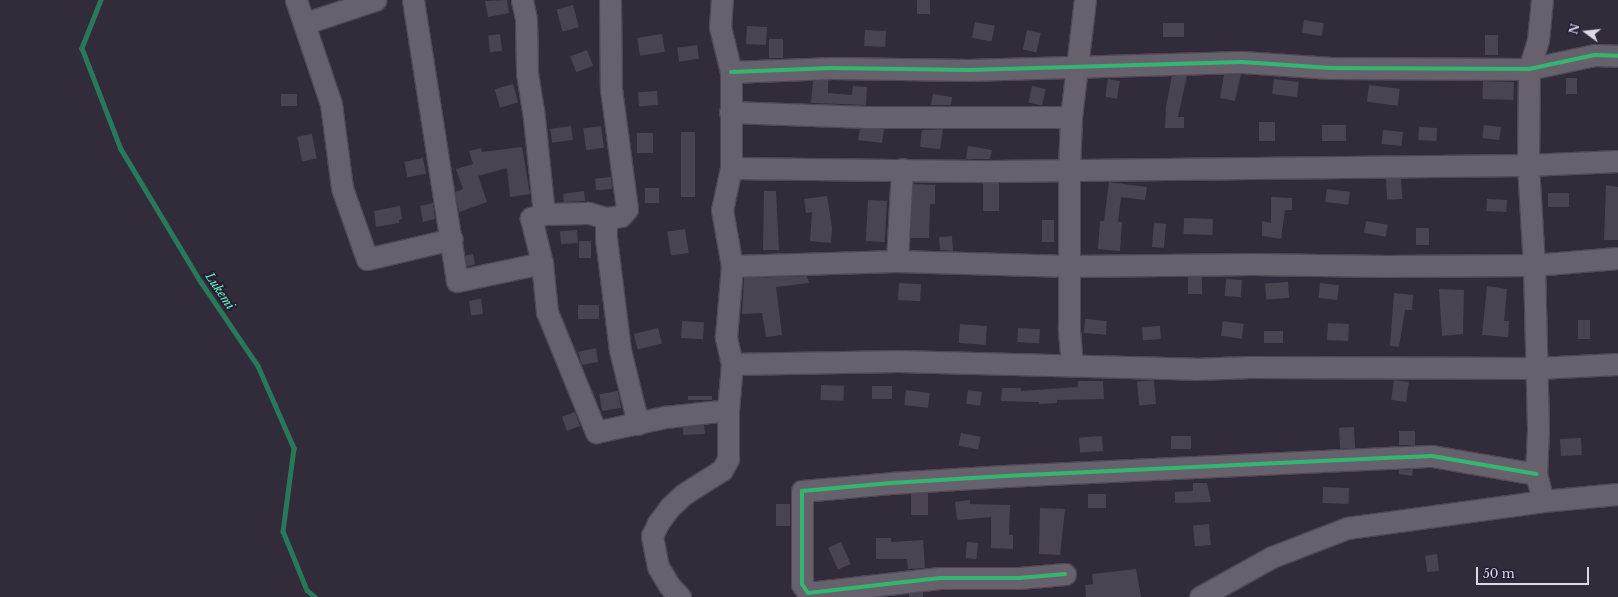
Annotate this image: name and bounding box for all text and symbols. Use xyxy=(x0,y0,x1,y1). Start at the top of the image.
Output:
north arrow xyxy=(1566,12,1606,52)
text: N xyxy=(1566,22,1583,36)
water label: Lukemi xyxy=(202,270,238,312)
scale bar xyxy=(1478,559,1591,585)
text: 50 m xyxy=(1483,566,1515,581)

